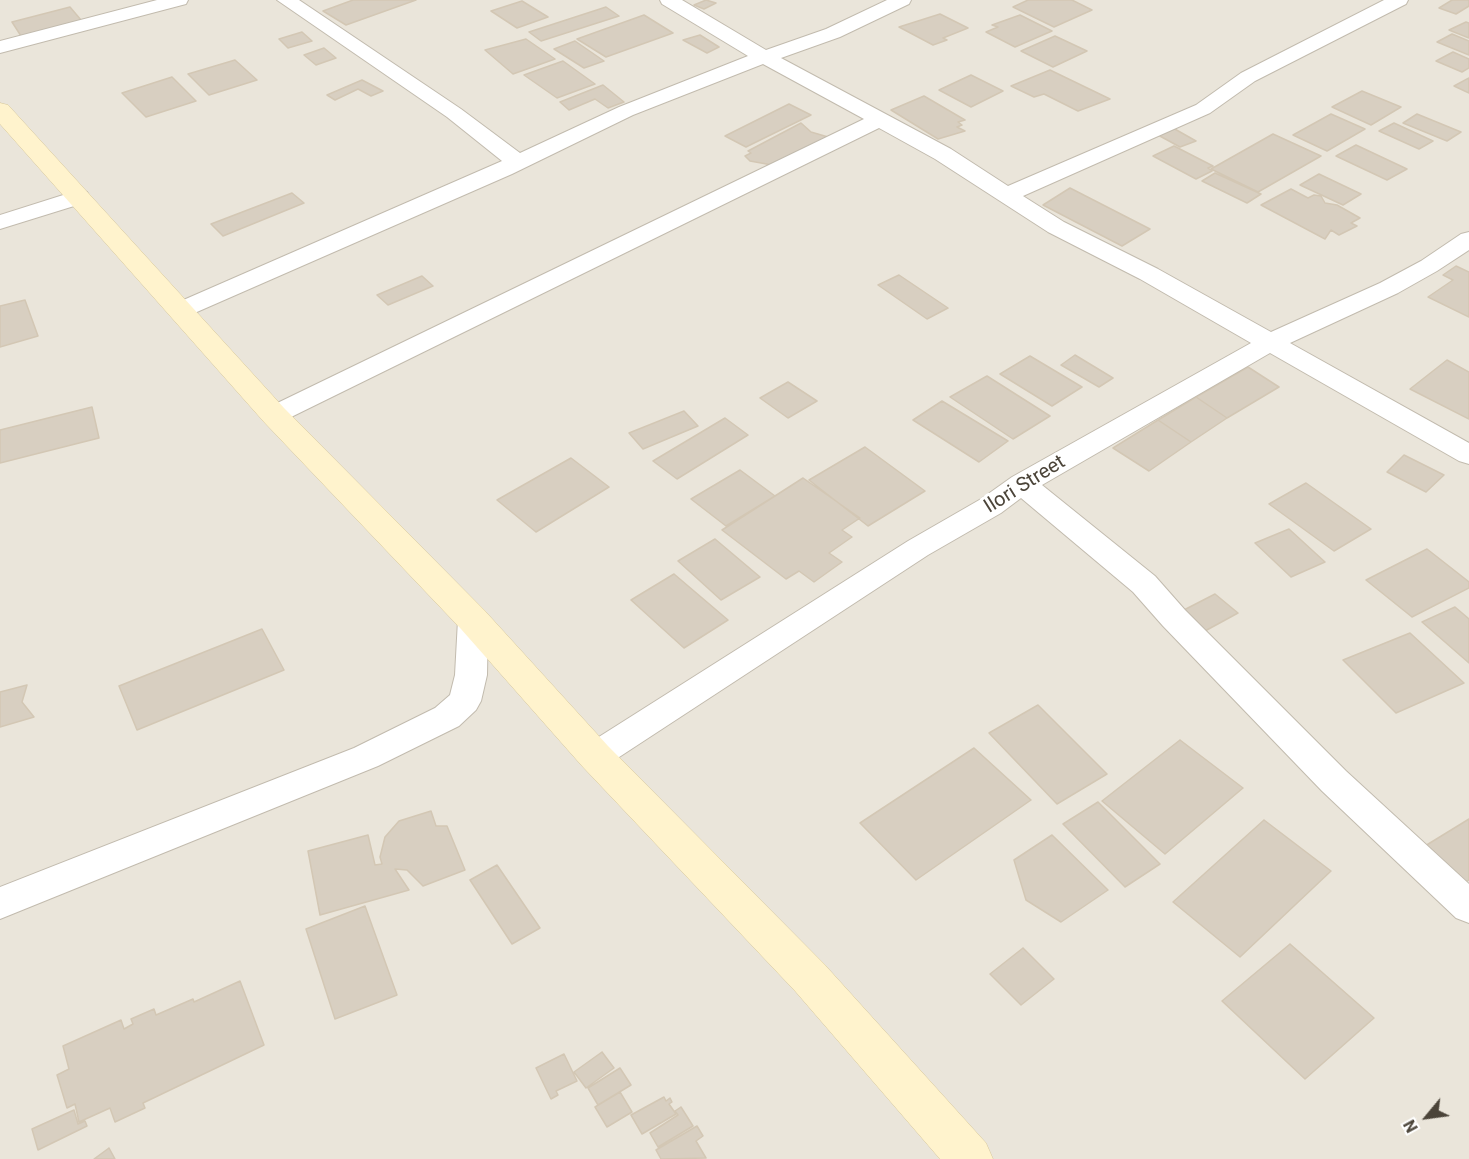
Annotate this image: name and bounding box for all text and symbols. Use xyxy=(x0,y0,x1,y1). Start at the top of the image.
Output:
street label: Ilori Street xyxy=(980,451,1070,519)
north arrow xyxy=(1397,1087,1457,1147)
text: N xyxy=(1400,1116,1422,1136)

